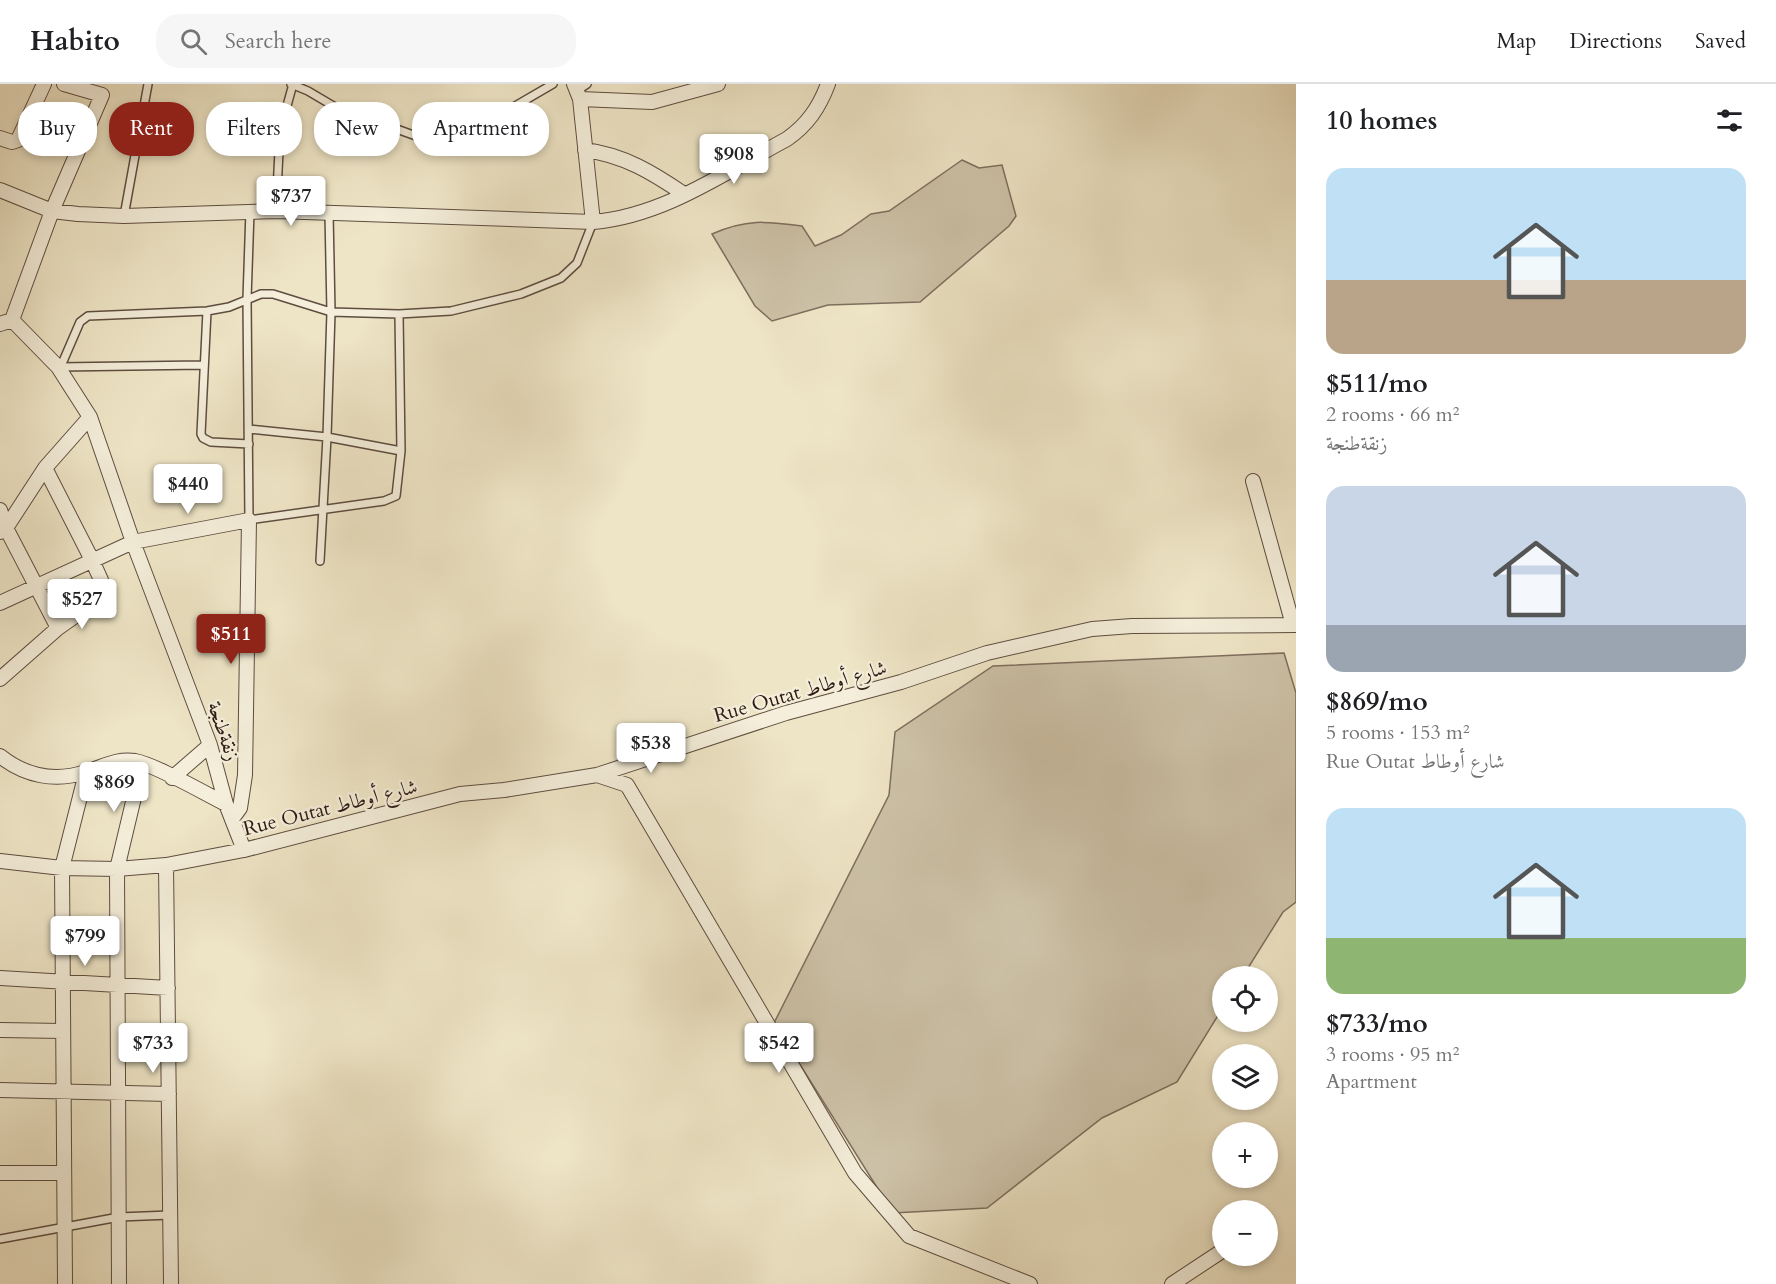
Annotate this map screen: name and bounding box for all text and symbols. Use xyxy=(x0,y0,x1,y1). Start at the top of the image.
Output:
search box xyxy=(156,14,576,68)
text: Habito xyxy=(30,22,120,60)
icon: search xyxy=(177,25,210,58)
text: Search here xyxy=(225,26,331,56)
text: Map xyxy=(1496,27,1536,56)
text: Directions xyxy=(1569,27,1662,56)
text: Saved xyxy=(1695,27,1746,56)
chip: Buy xyxy=(18,102,97,156)
chip: Rent xyxy=(109,102,194,156)
chip: Filters xyxy=(206,102,302,156)
chip: New xyxy=(314,102,400,156)
chip: Apartment xyxy=(412,102,549,156)
text: 10 homes xyxy=(1326,103,1437,138)
icon: filters xyxy=(1713,104,1746,137)
pin: $908 xyxy=(698,134,770,185)
text: $908 xyxy=(714,140,754,167)
pin: $737 xyxy=(255,176,327,227)
text: $737 xyxy=(271,182,311,209)
icon: home xyxy=(1482,207,1590,315)
text: $511/mo xyxy=(1326,366,1428,401)
text: 2 rooms · 66 m² xyxy=(1326,401,1459,428)
text: زنقةطنجة xyxy=(1326,430,1387,457)
pin: $440 xyxy=(152,464,224,515)
text: $440 xyxy=(168,470,208,497)
icon: home xyxy=(1482,525,1590,633)
pin: $527 xyxy=(46,579,118,630)
text: $527 xyxy=(62,585,102,612)
pin: $511 xyxy=(195,614,267,665)
text: $511 xyxy=(211,620,251,647)
street label: Rue Outat شارع أوطاط xyxy=(710,653,891,733)
text: $869/mo xyxy=(1326,684,1428,719)
street label: زنقةطنجة xyxy=(201,698,246,765)
text: 5 rooms · 153 m² xyxy=(1326,719,1470,746)
pin: $538 xyxy=(615,723,687,774)
text: $538 xyxy=(631,729,671,756)
text: Rue Outat شارع أوطاط xyxy=(1326,748,1505,775)
pin: $869 xyxy=(78,762,150,813)
text: $869 xyxy=(94,768,134,795)
street label: Rue Outat شارع أوطاط xyxy=(240,772,421,846)
icon: home xyxy=(1482,847,1590,955)
pin: $799 xyxy=(49,916,121,967)
text: $799 xyxy=(65,922,105,949)
map controls xyxy=(1212,966,1278,1266)
button: locate xyxy=(1212,966,1278,1032)
text: $733/mo xyxy=(1326,1006,1428,1041)
pin: $733 xyxy=(117,1023,189,1074)
pin: $542 xyxy=(743,1023,815,1074)
text: $733 xyxy=(133,1029,173,1056)
text: $542 xyxy=(759,1029,799,1056)
text: 3 rooms · 95 m² xyxy=(1326,1041,1459,1068)
button: layers xyxy=(1212,1044,1278,1110)
text: Apartment xyxy=(1326,1068,1417,1095)
button: + xyxy=(1212,1122,1278,1188)
button: − xyxy=(1212,1200,1278,1266)

